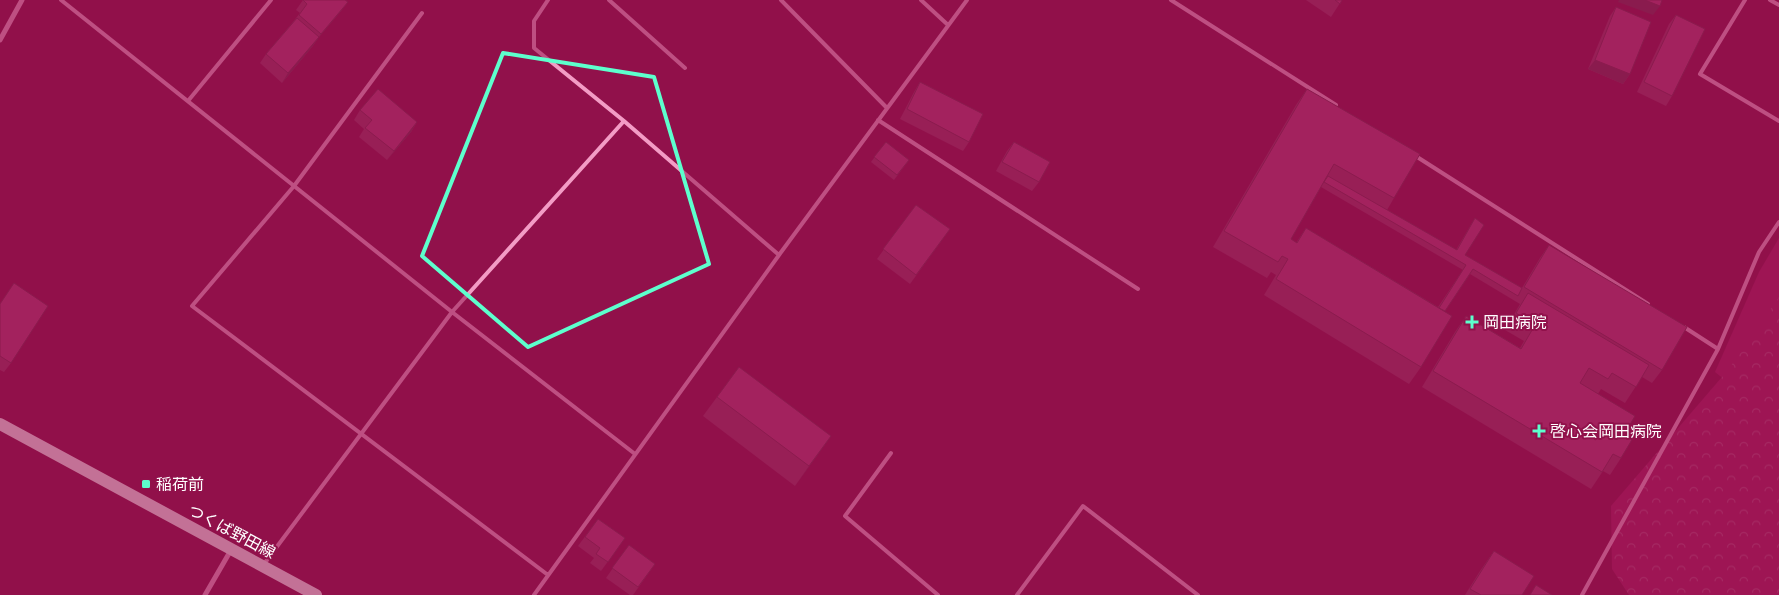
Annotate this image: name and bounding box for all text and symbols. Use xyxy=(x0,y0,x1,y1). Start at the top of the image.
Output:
place label: 岡田病院 xyxy=(1483,312,1547,333)
marker: 岡田病院 xyxy=(1465,315,1479,329)
place label: 啓心会岡田病院 xyxy=(1550,421,1662,442)
marker: 啓心会岡田病院 xyxy=(1532,424,1546,438)
place label: 稲荷前 xyxy=(156,474,204,495)
marker: 稲荷前 xyxy=(140,478,152,490)
street label: つくば野田線 xyxy=(184,500,279,563)

